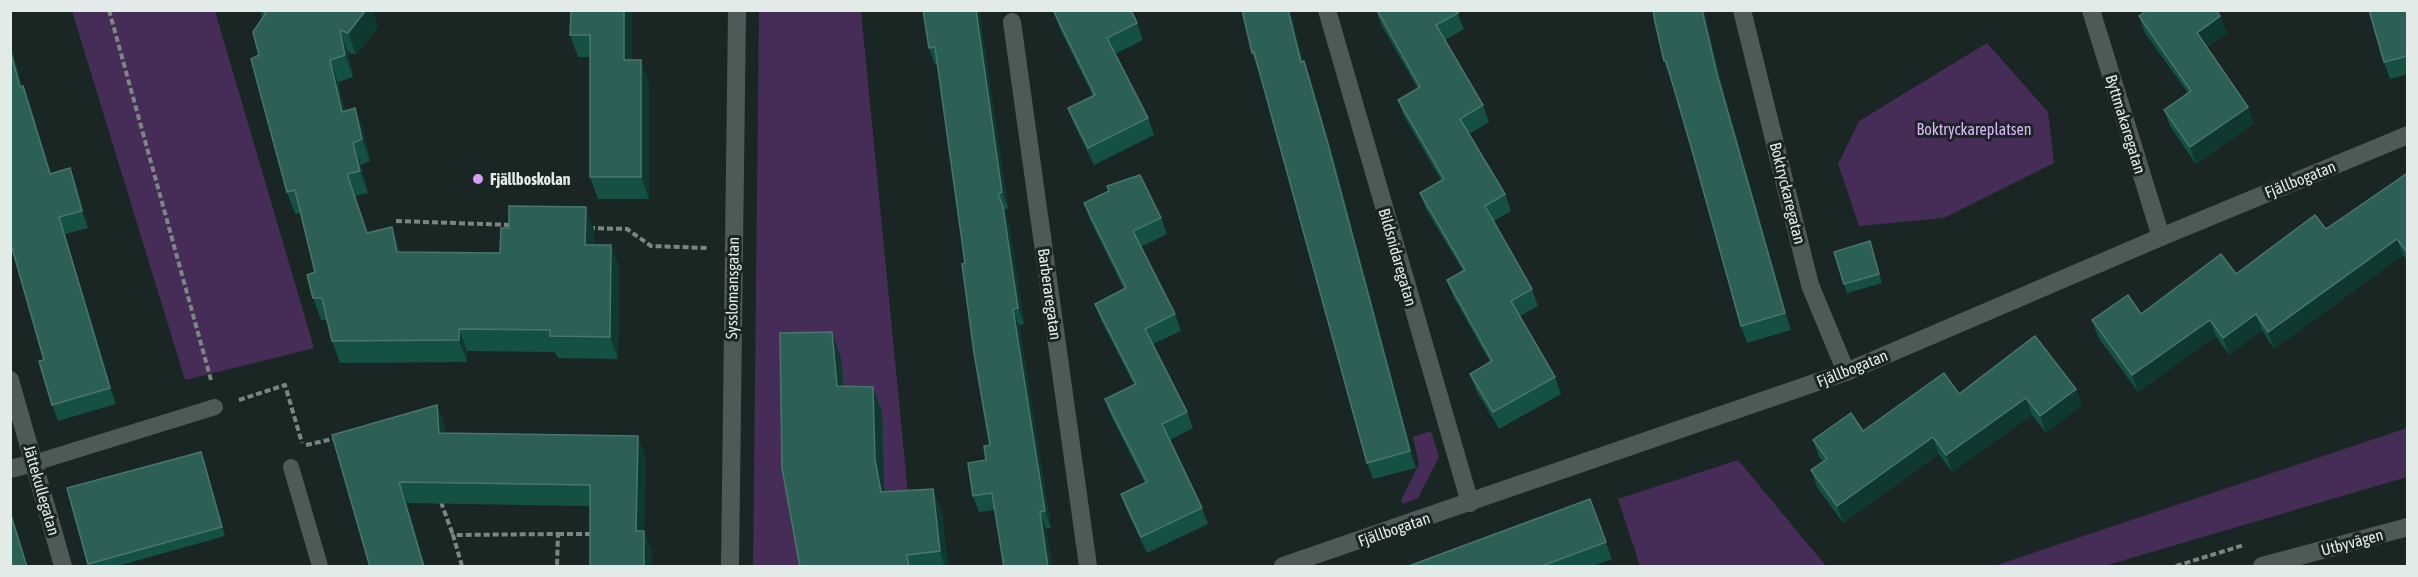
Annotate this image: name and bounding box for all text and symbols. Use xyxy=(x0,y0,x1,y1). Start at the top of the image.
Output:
street label: Byttmakaregatan xyxy=(2101,72,2150,176)
park label: Boktryckareplatsen xyxy=(1917,120,2031,139)
street label: Boktryckaregatan xyxy=(1766,140,1809,246)
street label: Fjällbogatan xyxy=(2262,157,2339,202)
place label: Fjällboskolan xyxy=(490,170,571,188)
marker: Fjällboskolan xyxy=(471,172,485,186)
street label: Bildsnidaregatan xyxy=(1374,206,1421,308)
street label: Sysslomansgatan xyxy=(722,237,743,339)
street label: Barberaregatan xyxy=(1034,247,1065,341)
street label: Fjällbogatan xyxy=(1814,346,1891,391)
street label: Jättekullegatan xyxy=(20,443,63,537)
street label: Fjällbogatan xyxy=(1356,508,1433,551)
street label: Utbyvägen xyxy=(2319,525,2385,560)

